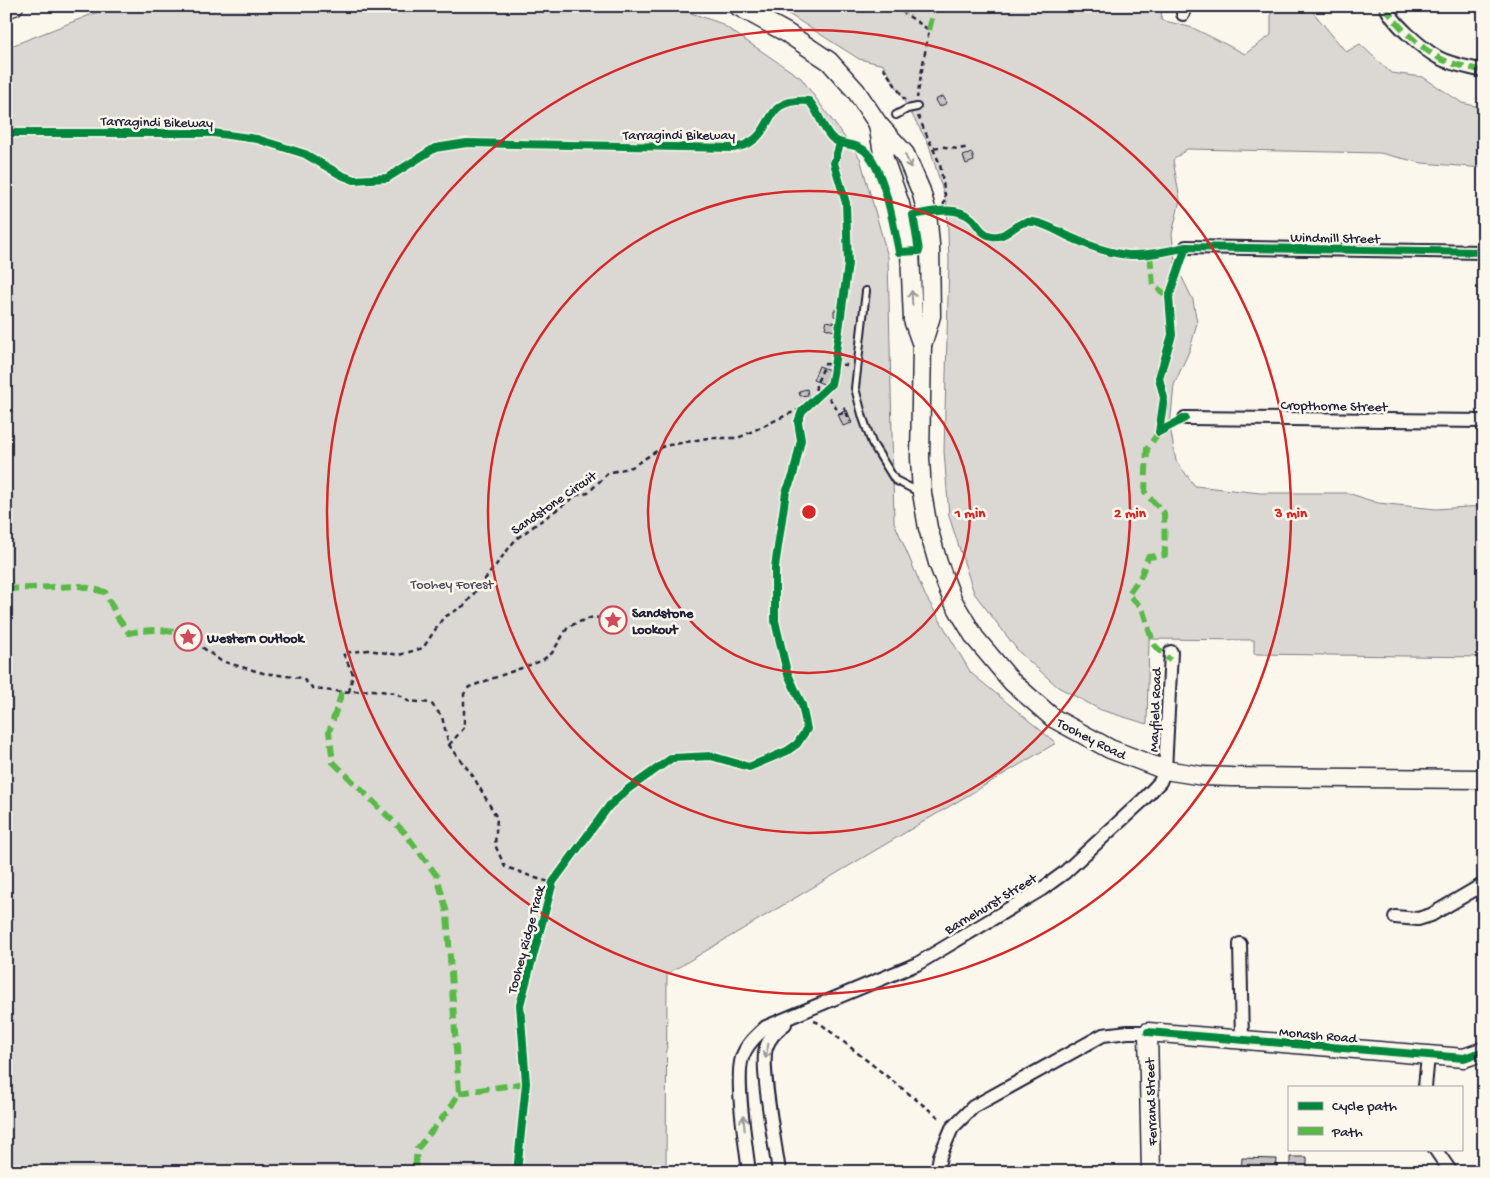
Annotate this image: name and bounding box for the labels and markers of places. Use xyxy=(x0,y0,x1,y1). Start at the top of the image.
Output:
centre of rings xyxy=(800,503,818,521)
place icon: Sandstone Lookout xyxy=(598,605,628,635)
place label: Sandstone Lookout xyxy=(632,606,694,639)
place icon: Western Outlook xyxy=(173,622,203,652)
place label: Western Outlook xyxy=(206,631,305,648)

